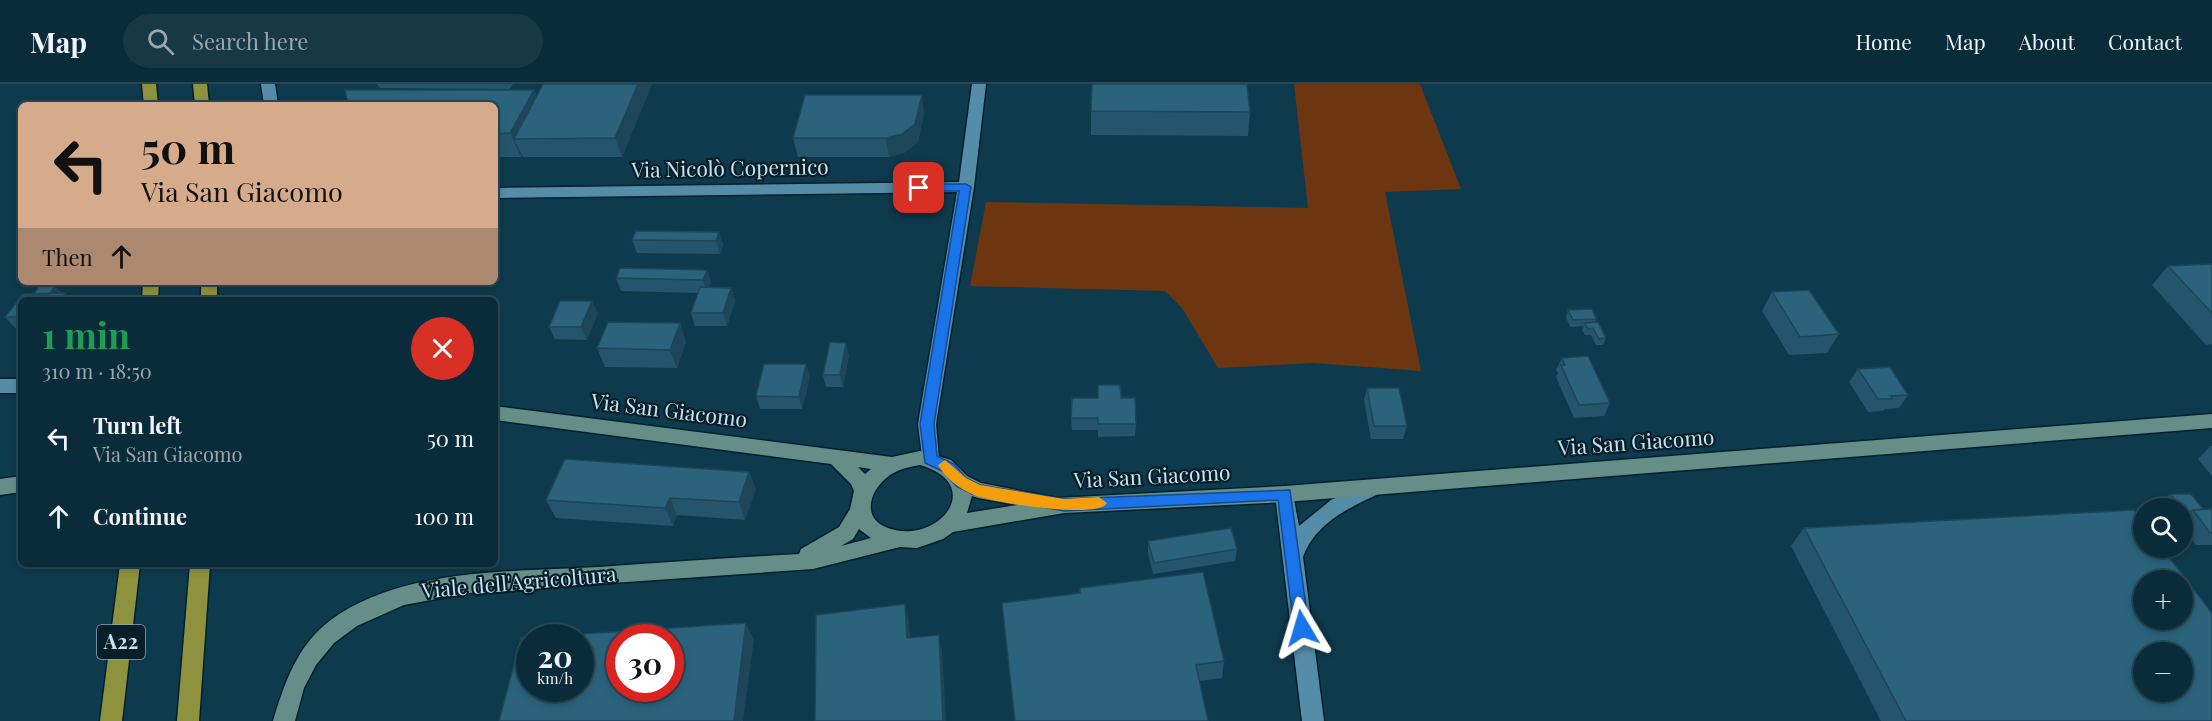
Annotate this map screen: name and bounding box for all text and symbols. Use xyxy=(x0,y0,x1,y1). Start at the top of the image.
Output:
search box xyxy=(123,14,543,68)
text: Map xyxy=(30,23,87,60)
icon: search xyxy=(144,25,177,58)
text: Search here xyxy=(192,26,308,56)
text: Home xyxy=(1856,27,1912,55)
text: Map xyxy=(1945,27,1986,55)
text: About xyxy=(2019,27,2075,55)
text: Contact xyxy=(2108,27,2182,55)
text: 50 m xyxy=(141,119,235,175)
icon: left xyxy=(42,126,120,204)
street label: Via Nicolò Copernico xyxy=(630,151,829,183)
pin xyxy=(893,162,944,213)
icon: arrive xyxy=(902,171,935,204)
text: Via San Giacomo xyxy=(141,173,343,209)
icon: ahead xyxy=(105,240,138,273)
text: Then xyxy=(42,242,93,272)
text: 1 min xyxy=(42,310,130,358)
button: close xyxy=(411,317,474,380)
text: 310 m · 18:50 xyxy=(42,357,152,384)
street label: Via San Giacomo xyxy=(589,385,749,432)
text: Turn left xyxy=(93,410,182,440)
icon: left xyxy=(42,422,75,455)
street label: Via San Giacomo xyxy=(1556,422,1715,461)
text: 50 m xyxy=(427,423,474,453)
text: Via San Giacomo xyxy=(93,440,243,467)
street label: Via San Giacomo xyxy=(1072,457,1231,493)
map controls xyxy=(2133,498,2193,702)
button: search xyxy=(2133,498,2193,558)
icon: ahead xyxy=(42,500,75,533)
text: Continue xyxy=(93,501,187,531)
text: 100 m xyxy=(414,501,474,531)
street label: Viale dell'Agricoltura xyxy=(419,558,618,604)
button: + xyxy=(2133,570,2193,630)
position arrow xyxy=(1270,596,1334,660)
speed limit sign: 30 xyxy=(606,624,684,702)
road number: A22 xyxy=(97,625,145,659)
text: 20 xyxy=(537,636,573,676)
button: − xyxy=(2133,642,2193,702)
text: km/h xyxy=(537,668,573,688)

